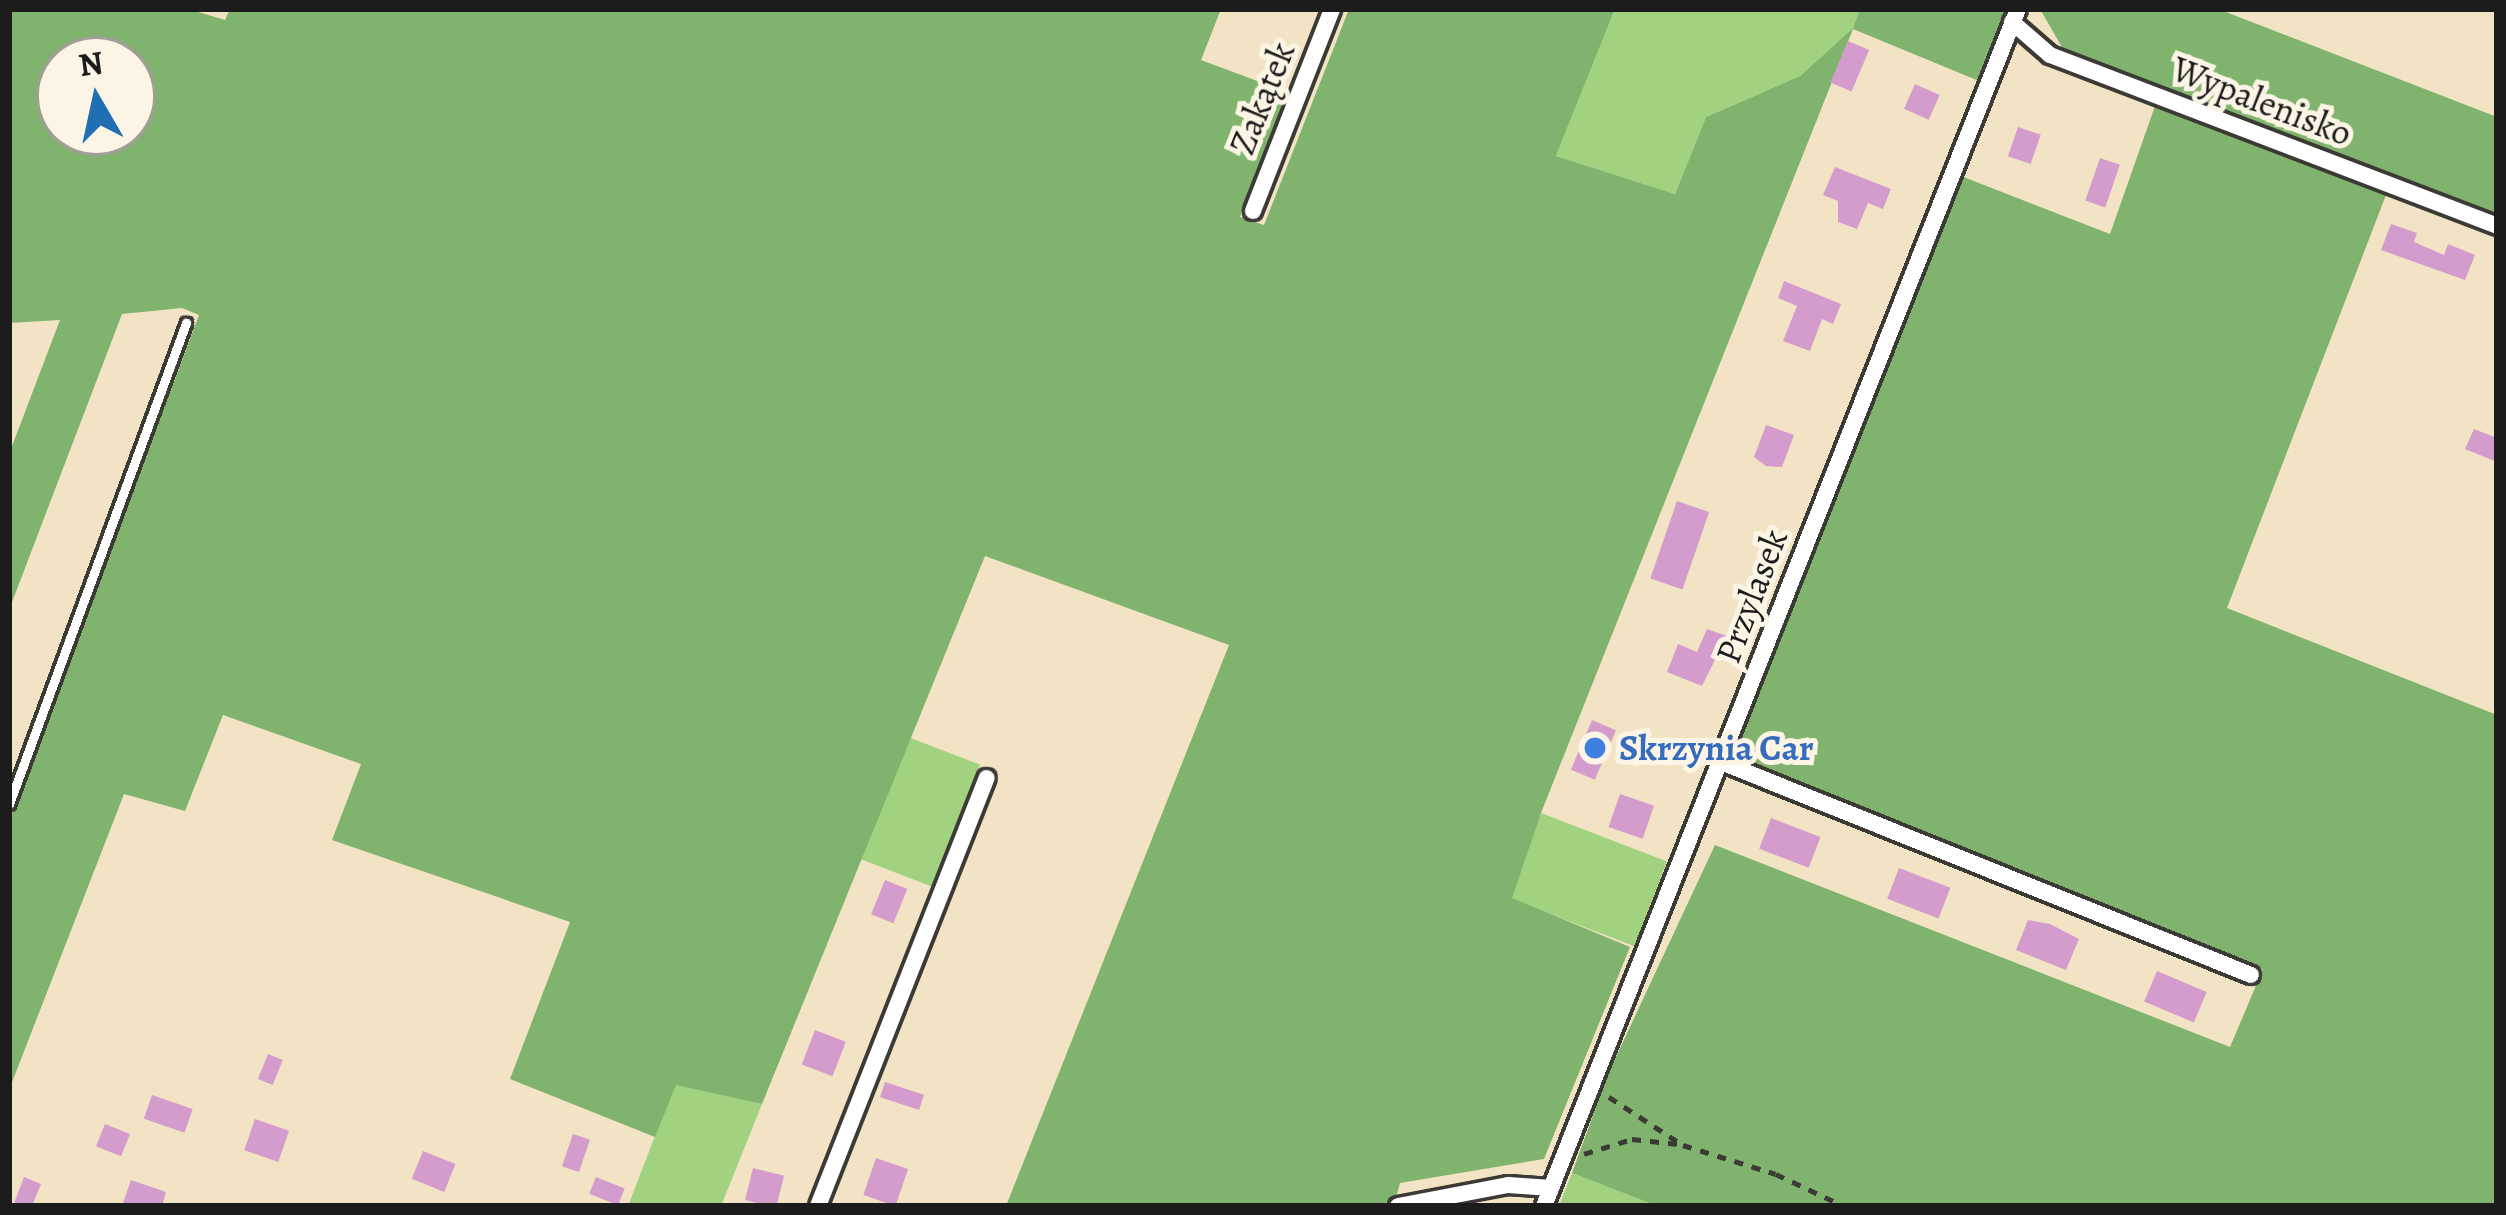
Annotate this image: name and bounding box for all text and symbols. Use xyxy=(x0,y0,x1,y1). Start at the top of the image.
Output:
north arrow xyxy=(36,36,156,156)
street label: Zakątek xyxy=(1220,36,1304,160)
text: N xyxy=(75,39,106,87)
street label: Wypalenisko xyxy=(2166,47,2358,155)
street label: Przylasek xyxy=(1706,523,1796,669)
place label: Skrzynia Car xyxy=(1619,726,1814,770)
marker: Skrzynia Car xyxy=(1582,735,1608,761)

